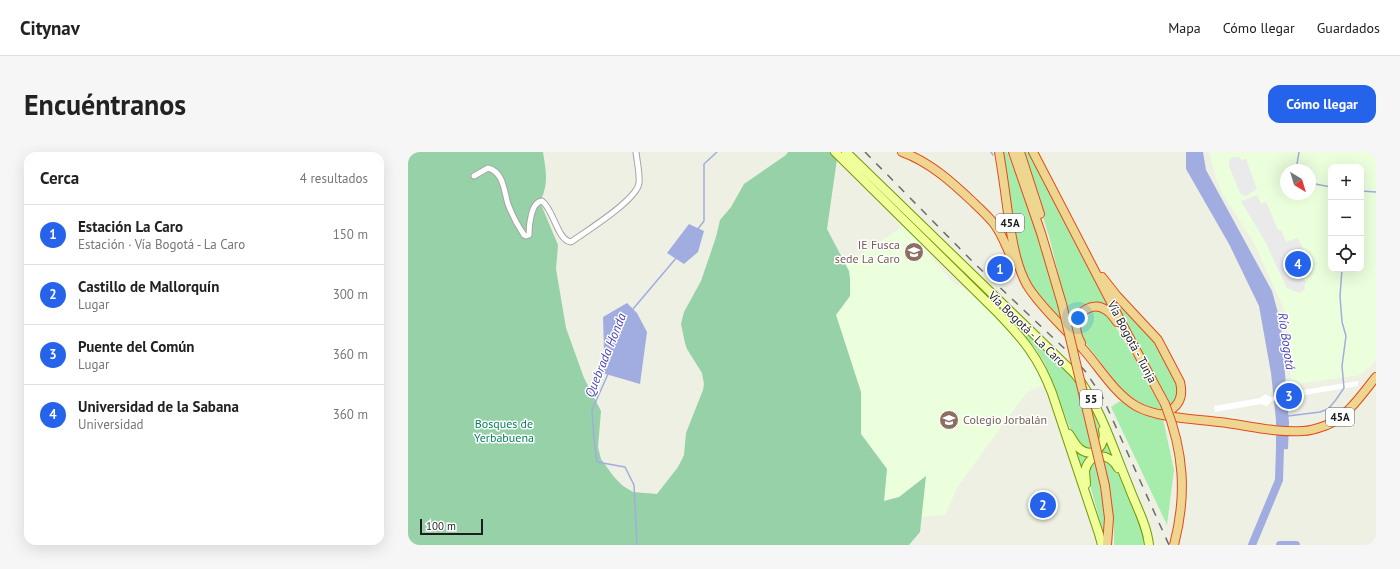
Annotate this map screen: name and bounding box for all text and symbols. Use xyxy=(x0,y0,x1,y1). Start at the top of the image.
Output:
text: Citynav xyxy=(20,16,80,40)
text: Mapa xyxy=(1168,19,1201,37)
text: Cómo llegar xyxy=(1223,19,1295,37)
text: Guardados xyxy=(1317,19,1380,37)
button: Cómo llegar xyxy=(1268,85,1376,123)
text: Encuéntranos xyxy=(24,86,186,123)
north arrow xyxy=(1280,164,1316,200)
map controls xyxy=(1328,164,1364,272)
button: + xyxy=(1328,164,1364,200)
text: Cerca xyxy=(40,167,79,189)
text: 4 resultados xyxy=(300,170,368,187)
button: − xyxy=(1328,200,1364,236)
road number: 45A xyxy=(996,214,1024,232)
text: Estación La Caro xyxy=(78,217,183,236)
text: 1 xyxy=(49,226,57,243)
text: 150 m xyxy=(333,226,368,243)
text: Estación · Vía Bogotá - La Caro xyxy=(78,236,245,253)
button: locate xyxy=(1328,236,1364,272)
place label: IE Fusca sede La Caro xyxy=(835,237,900,266)
school or university icon: IE Fusca sede La Caro xyxy=(903,241,925,263)
pin: 4 xyxy=(1285,249,1311,279)
pin: 1 xyxy=(987,254,1013,284)
text: Castillo de Mallorquín xyxy=(78,277,219,296)
text: 2 xyxy=(49,286,57,303)
text: 300 m xyxy=(333,286,368,303)
street label: Vía Bogotá - La Caro xyxy=(985,287,1069,369)
text: Lugar xyxy=(78,296,109,313)
street label: Vía Bogotá - Tunja xyxy=(1104,297,1160,385)
your location xyxy=(1068,308,1088,328)
water label: Quebrada Honda xyxy=(581,310,630,400)
water label: Río Bogotá xyxy=(1274,311,1299,371)
text: Puente del Común xyxy=(78,337,195,356)
text: 3 xyxy=(49,346,57,363)
text: 360 m xyxy=(333,346,368,363)
text: Lugar xyxy=(78,356,109,373)
pin: 3 xyxy=(1276,381,1302,411)
road number: 55 xyxy=(1080,390,1102,408)
text: Universidad de la Sabana xyxy=(78,397,239,416)
text: 4 xyxy=(49,406,57,423)
text: 360 m xyxy=(333,406,368,423)
road number: 45A xyxy=(1326,408,1354,426)
school or university icon: Colegio Jorbalán xyxy=(938,409,960,431)
place label: Colegio Jorbalán xyxy=(963,412,1047,427)
text: Universidad xyxy=(78,416,144,433)
park label: Bosques de Yerbabuena xyxy=(474,416,534,445)
pin: 2 xyxy=(1030,490,1056,520)
scale bar xyxy=(420,517,483,536)
text: 100 m xyxy=(426,519,456,533)

